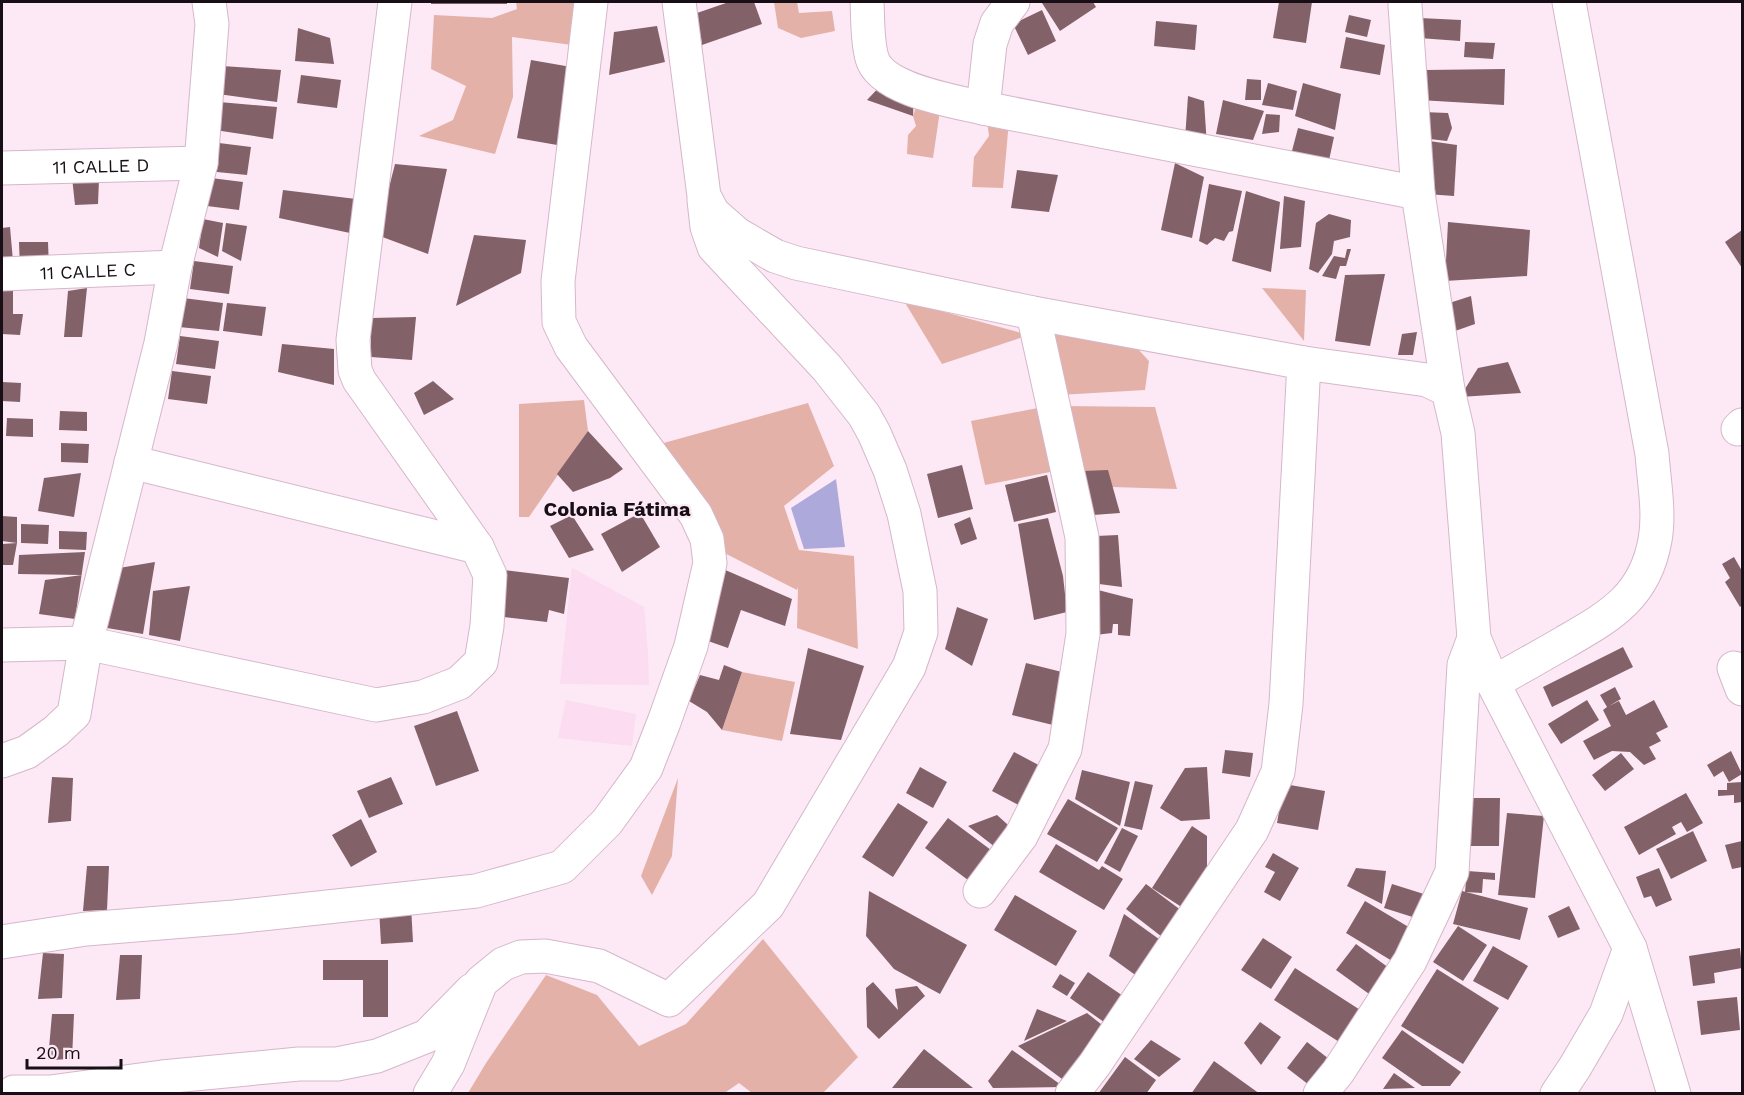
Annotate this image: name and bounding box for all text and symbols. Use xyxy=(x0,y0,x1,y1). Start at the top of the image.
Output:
street label: 11 CALLE D xyxy=(52,154,150,177)
street label: 11 CALLE C xyxy=(40,258,136,283)
district label: Colonia Fátima xyxy=(544,497,691,521)
scale bar xyxy=(27,1032,122,1070)
text: 20 m xyxy=(36,1042,81,1063)

